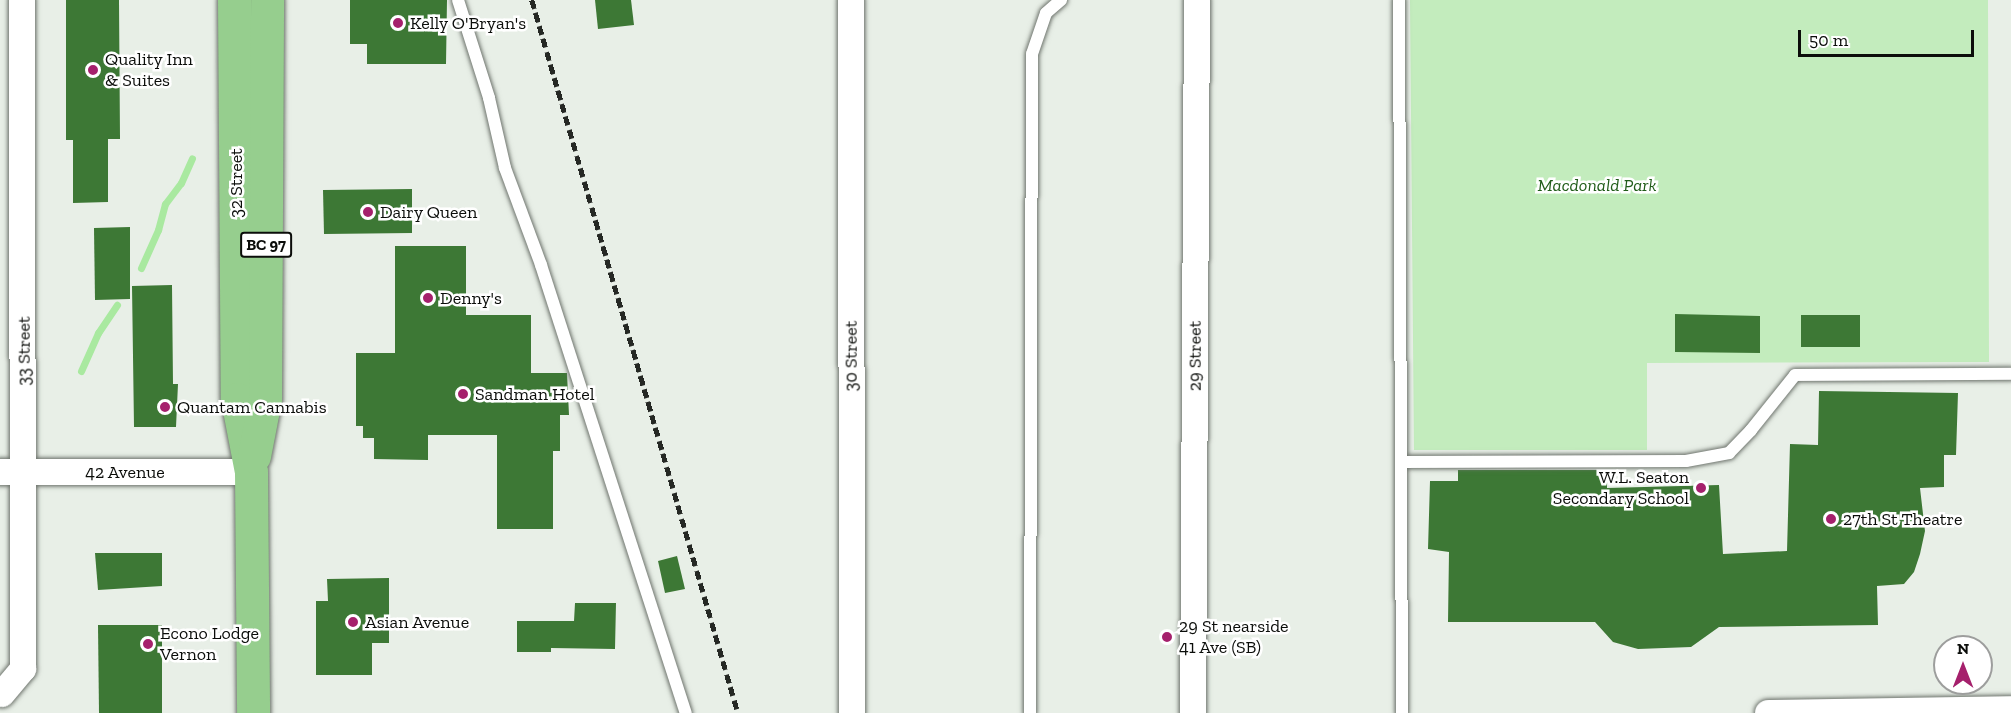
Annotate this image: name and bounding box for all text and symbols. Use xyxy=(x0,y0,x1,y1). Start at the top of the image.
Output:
place label: Kelly O'Bryan's xyxy=(410,12,527,34)
marker: Kelly O'Bryan's xyxy=(391,16,405,30)
scale bar xyxy=(1801,18,1976,56)
text: 50 m xyxy=(1809,29,1848,51)
place label: Quality Inn & Suites xyxy=(105,49,193,92)
marker: Quality Inn & Suites xyxy=(86,63,100,77)
street label: 32 Street xyxy=(225,148,247,218)
park label: Macdonald Park xyxy=(1538,174,1656,196)
place label: Dairy Queen xyxy=(380,201,478,223)
marker: Dairy Queen xyxy=(361,205,375,219)
road number: BC 97 xyxy=(239,232,293,258)
place label: Denny's xyxy=(440,287,502,309)
marker: Denny's xyxy=(421,291,435,305)
street label: 33 Street xyxy=(13,316,35,386)
street label: 30 Street xyxy=(840,321,862,391)
street label: 29 Street xyxy=(1184,321,1206,391)
place label: Sandman Hotel xyxy=(475,383,594,405)
marker: Sandman Hotel xyxy=(456,387,470,401)
place label: Quantam Cannabis xyxy=(177,396,327,418)
marker: Quantam Cannabis xyxy=(158,400,172,414)
street label: 42 Avenue xyxy=(85,461,165,483)
place label: W.L. Seaton Secondary School xyxy=(1552,467,1689,510)
marker: W.L. Seaton Secondary School xyxy=(1694,481,1708,495)
place label: 27th St Theatre xyxy=(1843,508,1963,530)
marker: 27th St Theatre xyxy=(1824,512,1838,526)
place label: Asian Avenue xyxy=(365,611,470,633)
marker: Asian Avenue xyxy=(346,615,360,629)
place label: 29 St nearside 41 Ave (SB) xyxy=(1179,616,1289,658)
place label: Econo Lodge Vernon xyxy=(160,623,259,666)
marker: 29 St nearside 41 Ave (SB) xyxy=(1160,630,1174,644)
north arrow xyxy=(1933,635,1993,695)
marker: Econo Lodge Vernon xyxy=(141,637,155,651)
text: N xyxy=(1957,639,1969,658)

